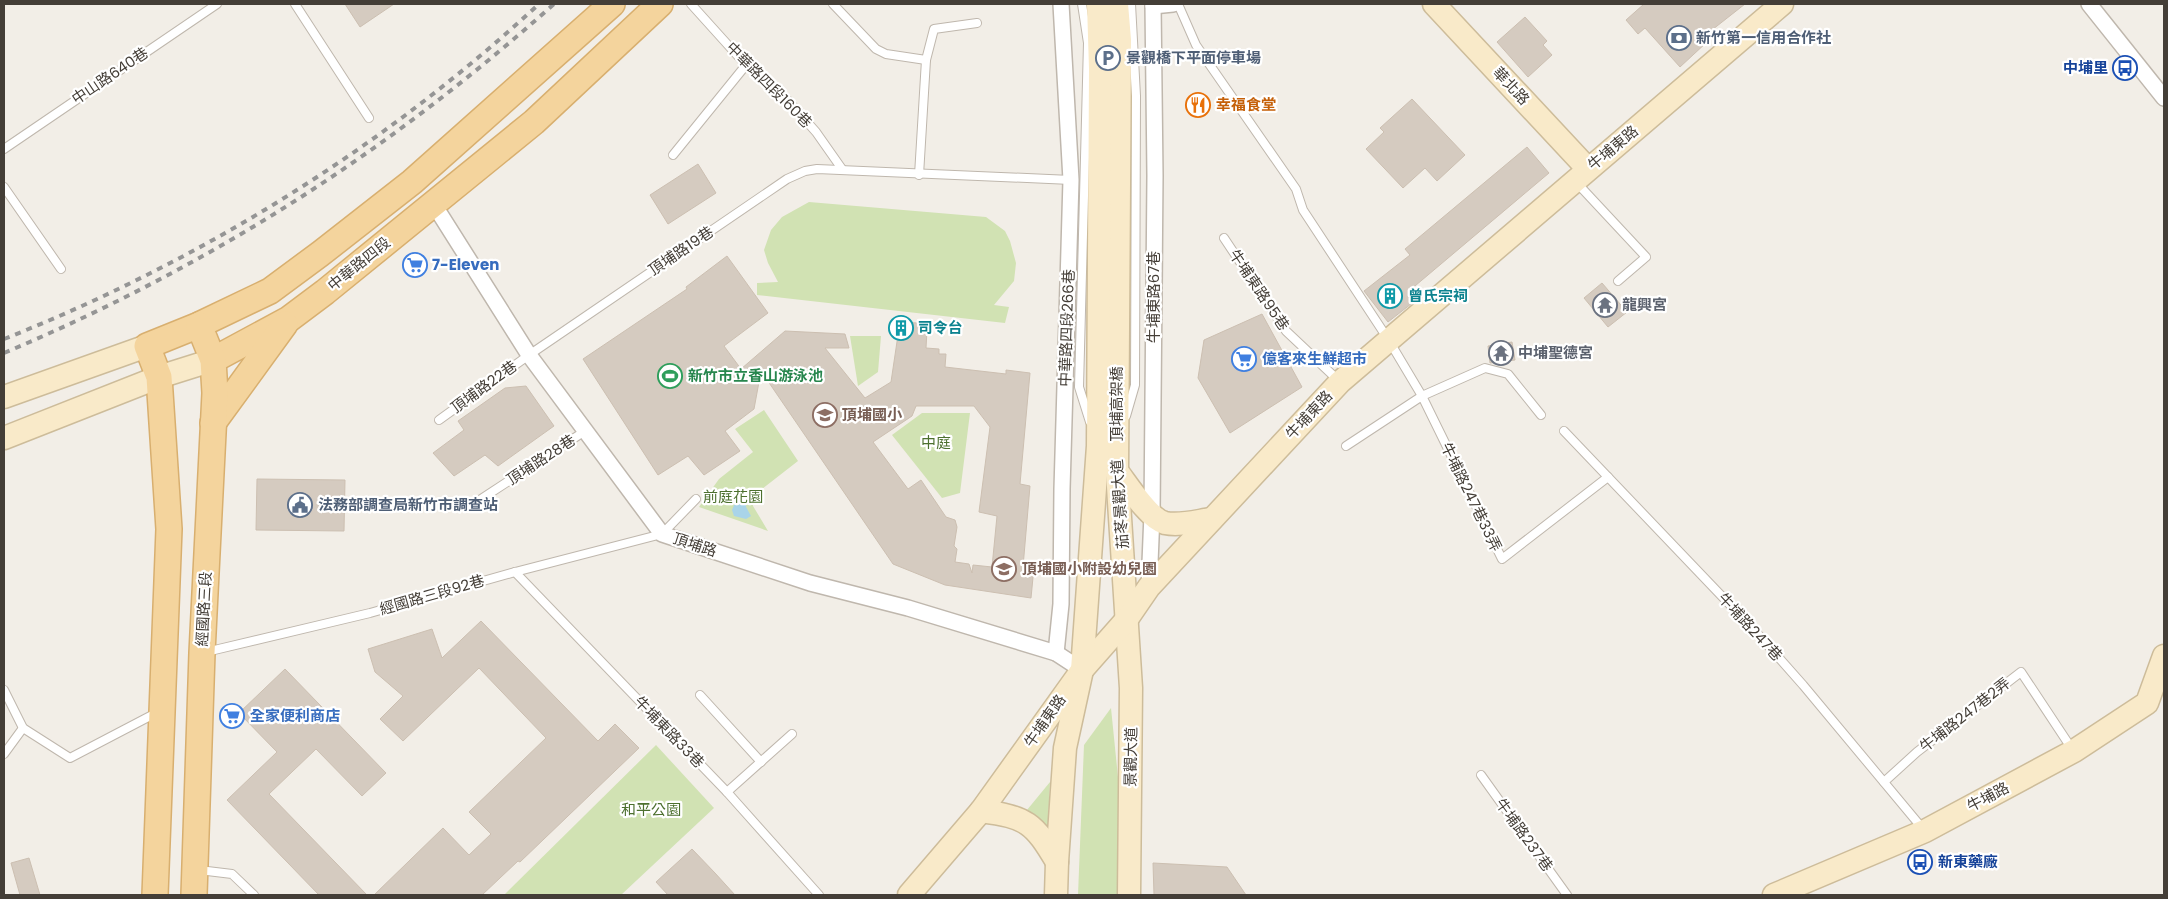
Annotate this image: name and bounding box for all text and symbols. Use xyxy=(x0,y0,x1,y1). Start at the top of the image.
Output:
bank icon: 新竹第一信用合作社 xyxy=(1666,25,1692,51)
place label: 新竹第一信用合作社 xyxy=(1696,27,1831,48)
street label: 中華路四段160巷 xyxy=(722,37,817,132)
street label: 中山路640巷 xyxy=(67,42,152,109)
parking icon: 景觀橋下平面停車場 xyxy=(1095,45,1121,71)
place label: 景觀橋下平面停車場 xyxy=(1126,47,1261,68)
bus stop icon: 中埔里 xyxy=(2112,55,2138,81)
place label: 中埔里 xyxy=(2063,57,2108,78)
street label: 華北路 xyxy=(1488,62,1534,109)
restaurant icon: 幸福食堂 xyxy=(1185,92,1211,118)
place label: 幸福食堂 xyxy=(1216,94,1276,115)
street label: 牛埔東路 xyxy=(1583,120,1642,175)
street label: 頂埔路19巷 xyxy=(644,221,717,280)
street label: 中華路四段 xyxy=(323,232,394,295)
street label: 牛埔東路95巷 xyxy=(1224,245,1294,335)
street label: 牛埔東路67巷 xyxy=(1143,251,1164,343)
supermarket icon: 7-Eleven xyxy=(402,252,428,278)
place label: 7-Eleven xyxy=(432,254,499,275)
street label: 中華路四段266巷 xyxy=(1054,269,1079,387)
building icon: 曾氏宗祠 xyxy=(1377,283,1403,309)
place label: 曾氏宗祠 xyxy=(1408,285,1468,306)
temple icon: 龍興宮 xyxy=(1592,292,1618,318)
place label: 龍興宮 xyxy=(1622,294,1667,315)
building icon: 司令台 xyxy=(888,315,914,341)
place label: 司令台 xyxy=(918,317,963,338)
temple icon: 中埔聖德宮 xyxy=(1488,340,1514,366)
place label: 中埔聖德宮 xyxy=(1518,342,1593,363)
supermarket icon: 億客來生鮮超市 xyxy=(1231,346,1257,372)
place label: 億客來生鮮超市 xyxy=(1262,348,1367,369)
street label: 頂埔路22巷 xyxy=(446,355,521,418)
sports icon: 新竹市立香山游泳池 xyxy=(657,363,683,389)
place label: 新竹市立香山游泳池 xyxy=(688,365,823,386)
street label: 頂埔高架橋 xyxy=(1106,366,1127,442)
street label: 牛埔東路 xyxy=(1280,386,1337,444)
school or university icon: 頂埔國小 xyxy=(812,402,838,428)
place label: 頂埔國小 xyxy=(842,404,903,425)
street label: 頂埔路28巷 xyxy=(502,430,579,490)
park label: 中庭 xyxy=(921,432,951,453)
street label: 牛埔路247巷33弄 xyxy=(1436,439,1507,555)
street label: 茄苳景觀大道 xyxy=(1106,458,1133,550)
park label: 前庭花園 xyxy=(703,486,763,507)
public building icon: 法務部調查局新竹市調查站 xyxy=(287,492,313,518)
place label: 法務部調查局新竹市調查站 xyxy=(318,494,498,515)
street label: 頂埔路 xyxy=(671,528,720,561)
school or university icon: 頂埔國小附設幼兒園 xyxy=(991,556,1017,582)
place label: 頂埔國小附設幼兒園 xyxy=(1022,558,1157,579)
street label: 經國路三段92巷 xyxy=(377,570,487,620)
street label: 經國路三段 xyxy=(191,571,216,647)
street label: 牛埔路247巷 xyxy=(1713,588,1787,665)
street label: 牛埔路247巷2弄 xyxy=(1915,673,2014,757)
street label: 牛埔東路 xyxy=(1019,690,1070,751)
street label: 牛埔東路33巷 xyxy=(630,691,709,772)
supermarket icon: 全家便利商店 xyxy=(219,703,245,729)
place label: 全家便利商店 xyxy=(250,705,340,726)
street label: 景觀大道 xyxy=(1119,727,1142,787)
street label: 牛埔路 xyxy=(1963,777,2013,816)
street label: 牛埔路237巷 xyxy=(1491,794,1558,876)
park label: 和平公園 xyxy=(621,799,681,820)
bus stop icon: 新東藥廠 xyxy=(1907,849,1933,875)
place label: 新東藥廠 xyxy=(1938,851,1998,872)

